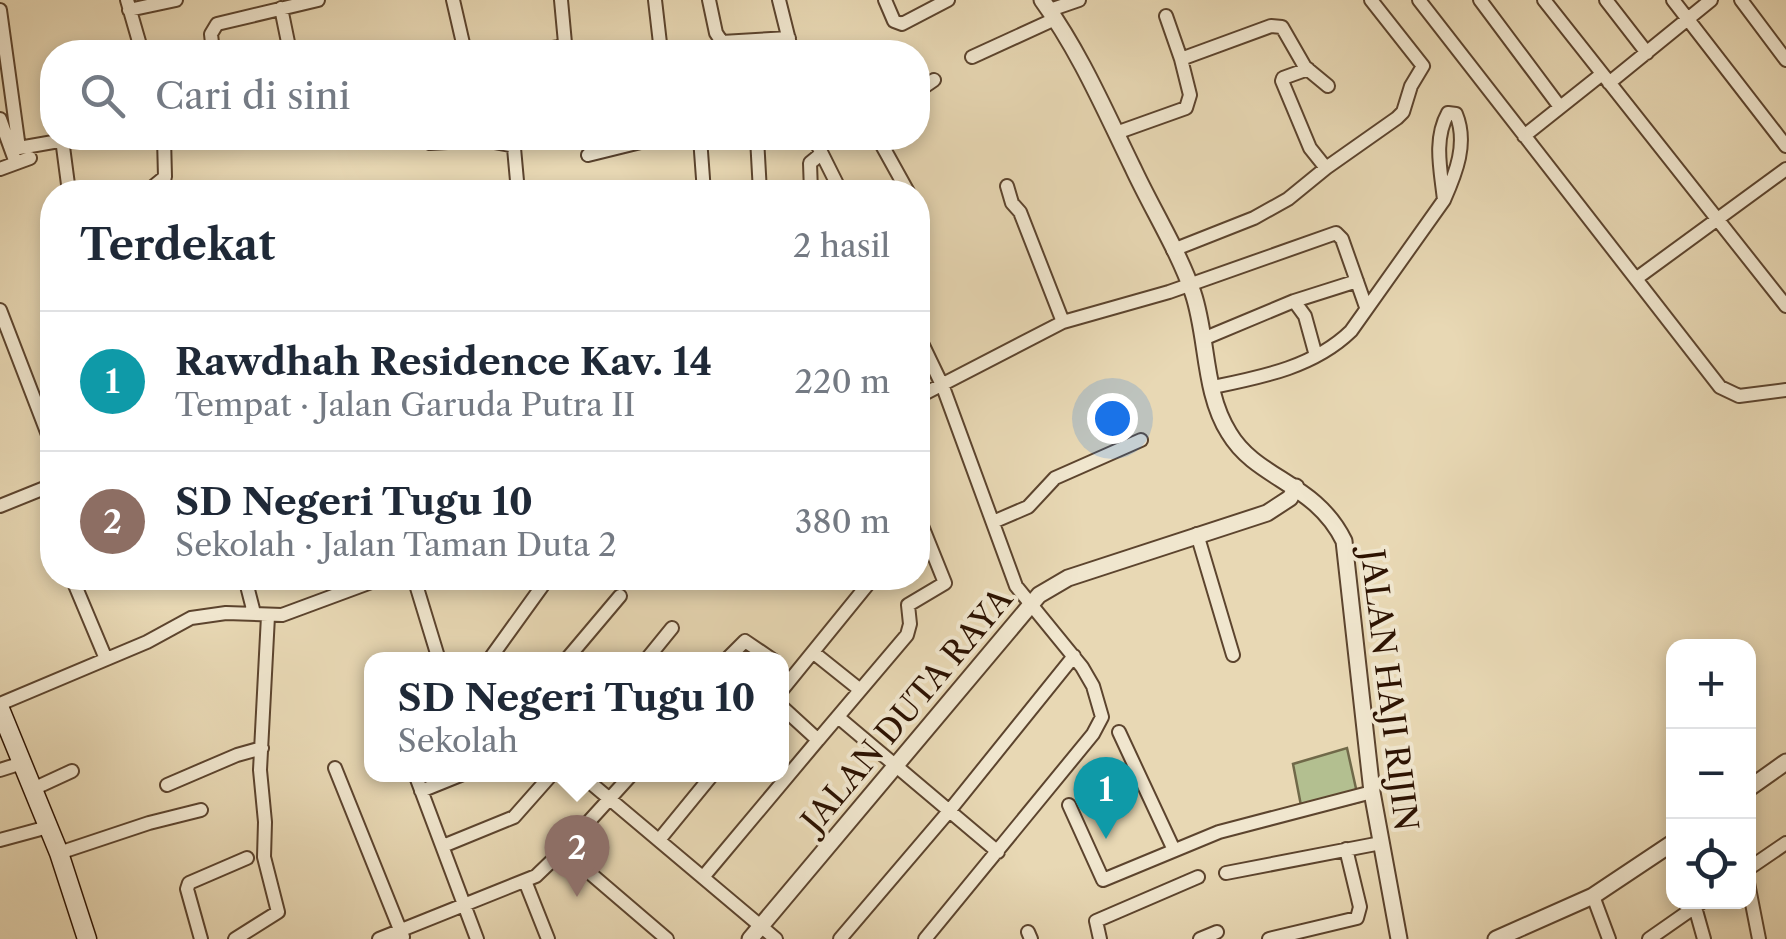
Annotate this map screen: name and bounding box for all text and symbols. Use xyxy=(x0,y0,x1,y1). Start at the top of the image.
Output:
search box xyxy=(40,40,930,150)
icon: search xyxy=(75,68,130,123)
text: Cari di sini xyxy=(155,72,350,119)
text: Terdekat xyxy=(80,219,275,271)
text: 2 hasil xyxy=(793,226,890,265)
text: Rawdhah Residence Kav. 14 xyxy=(175,338,712,385)
text: 1 xyxy=(105,362,120,401)
text: 220 m xyxy=(795,362,890,401)
text: Tempat · Jalan Garuda Putra II xyxy=(175,385,635,424)
your location xyxy=(1087,393,1138,444)
text: SD Negeri Tugu 10 xyxy=(175,478,533,525)
text: 2 xyxy=(103,502,122,541)
text: 380 m xyxy=(795,502,890,541)
text: Sekolah · Jalan Taman Duta 2 xyxy=(175,525,617,564)
street label: JALAN HAJI RIJIN xyxy=(1352,542,1426,833)
street label: JALAN DUTA RAYA xyxy=(790,579,1021,843)
map controls xyxy=(1666,639,1756,909)
button: + xyxy=(1666,639,1756,729)
popup xyxy=(364,652,789,782)
text: SD Negeri Tugu 10 xyxy=(398,674,755,721)
text: Sekolah xyxy=(398,721,518,760)
button: − xyxy=(1666,729,1756,819)
pin: 1 xyxy=(1074,756,1138,839)
pin: 2 xyxy=(544,814,610,897)
button: locate xyxy=(1666,819,1756,909)

